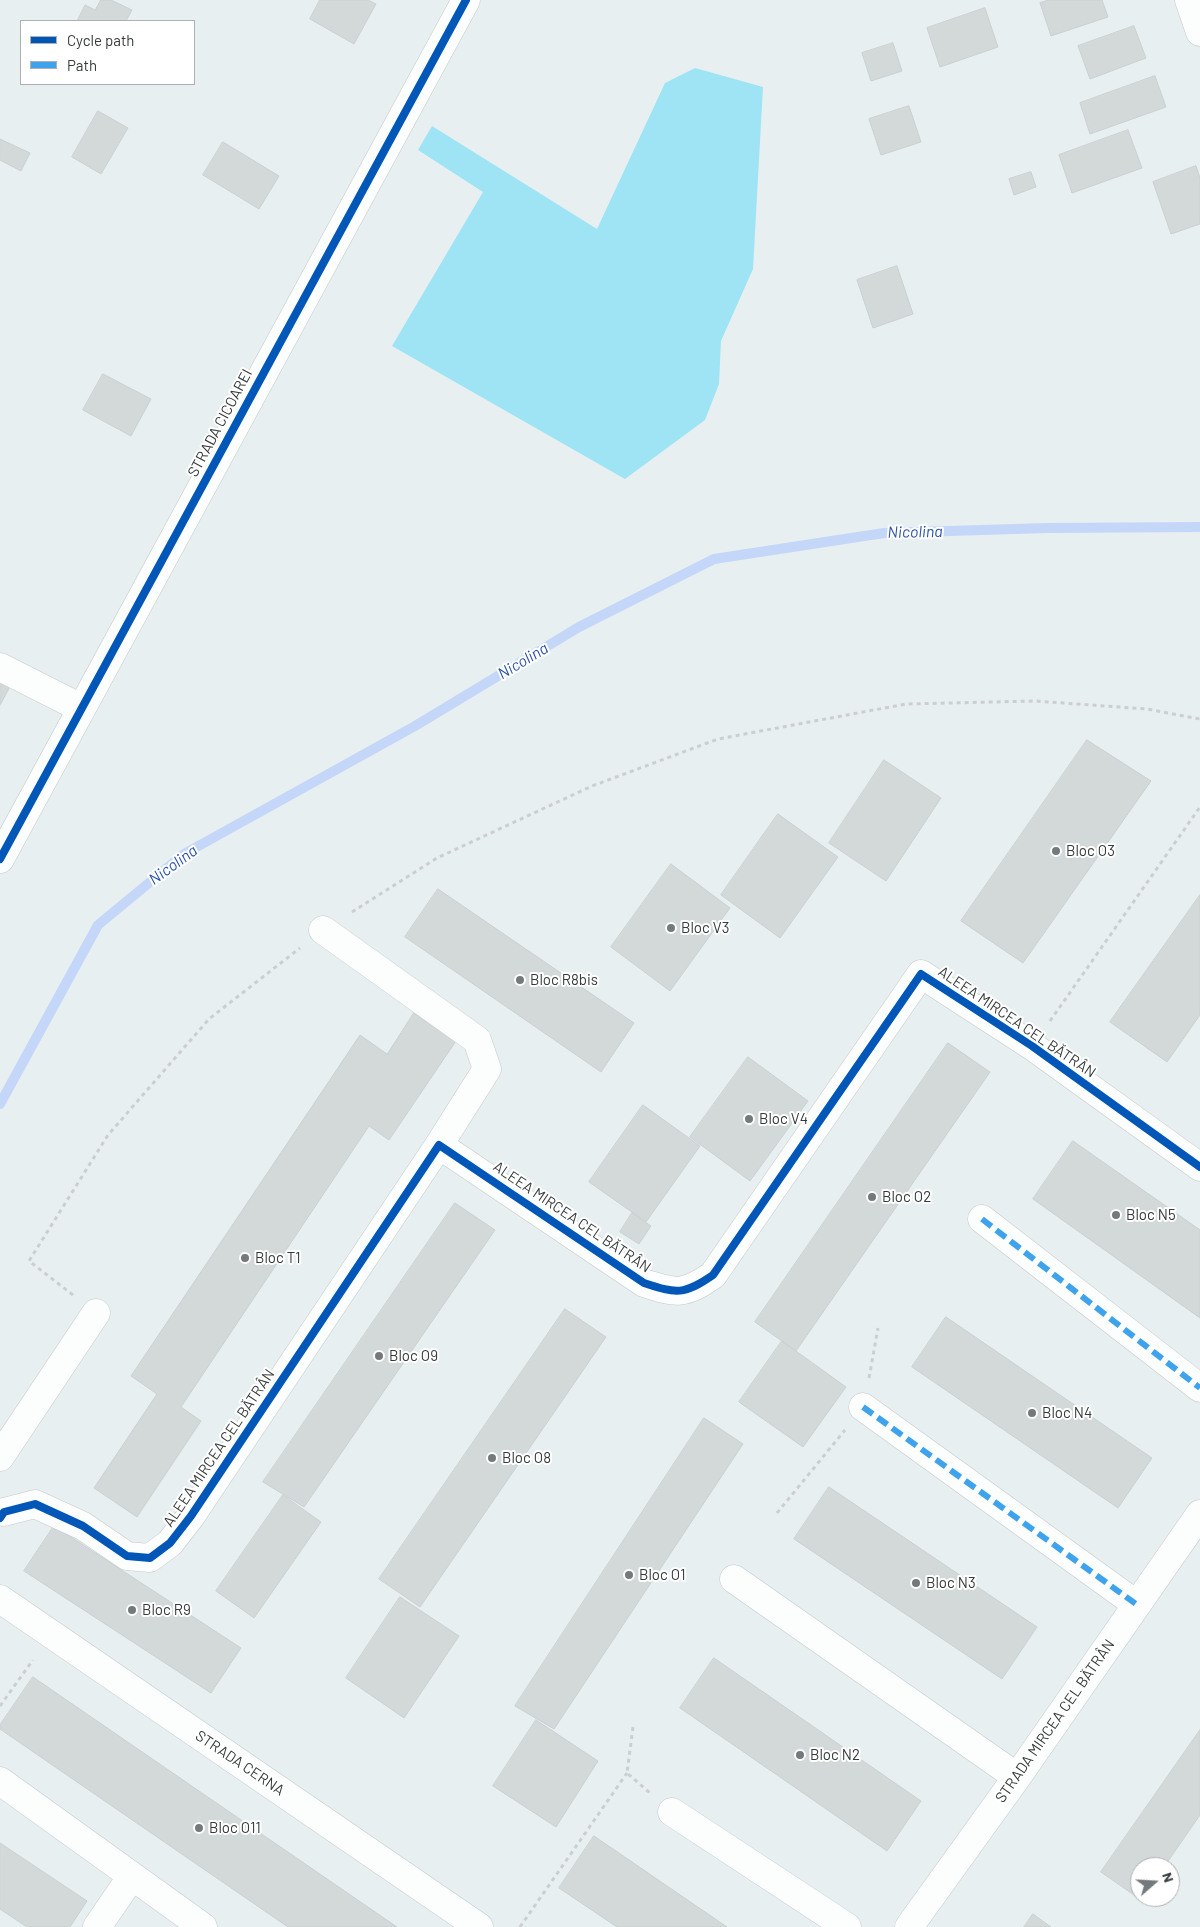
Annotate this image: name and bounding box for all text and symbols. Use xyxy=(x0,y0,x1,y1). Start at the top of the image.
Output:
legend xyxy=(20,20,195,85)
text: Cycle path xyxy=(67,31,134,49)
text: Path xyxy=(67,56,97,74)
street label: STRADA CICOAREI xyxy=(184,366,256,480)
water label: Nicolina xyxy=(887,522,943,542)
water label: Nicolina xyxy=(494,639,552,683)
water label: Nicolina xyxy=(145,841,201,889)
place label: Bloc O3 xyxy=(1066,842,1115,860)
marker: Bloc O3 xyxy=(1050,845,1062,857)
place label: Bloc V3 xyxy=(681,919,729,937)
marker: Bloc V3 xyxy=(665,922,677,934)
street label: ALEEA MIRCEA CEL BĂTRÂN xyxy=(935,962,1099,1082)
place label: Bloc R8bis xyxy=(530,971,598,989)
marker: Bloc R8bis xyxy=(514,974,526,986)
place label: Bloc V4 xyxy=(759,1110,808,1128)
marker: Bloc V4 xyxy=(743,1113,755,1125)
street label: ALEEA MIRCEA CEL BĂTRÂN xyxy=(490,1157,654,1277)
place label: Bloc O2 xyxy=(882,1188,931,1206)
marker: Bloc O2 xyxy=(866,1191,878,1203)
place label: Bloc N5 xyxy=(1126,1206,1176,1224)
marker: Bloc N5 xyxy=(1110,1209,1122,1221)
place label: Bloc T1 xyxy=(255,1249,301,1267)
marker: Bloc T1 xyxy=(239,1252,251,1264)
place label: Bloc O9 xyxy=(389,1347,438,1365)
marker: Bloc O9 xyxy=(373,1350,385,1362)
street label: ALEEA MIRCEA CEL BĂTRÂN xyxy=(159,1366,279,1530)
place label: Bloc N4 xyxy=(1042,1404,1092,1422)
marker: Bloc N4 xyxy=(1026,1407,1038,1419)
place label: Bloc O8 xyxy=(502,1449,551,1467)
marker: Bloc O8 xyxy=(486,1452,498,1464)
place label: Bloc O1 xyxy=(639,1566,685,1584)
marker: Bloc O1 xyxy=(623,1569,635,1581)
place label: Bloc N3 xyxy=(926,1574,976,1592)
marker: Bloc N3 xyxy=(910,1577,922,1589)
place label: Bloc R9 xyxy=(142,1601,191,1619)
marker: Bloc R9 xyxy=(126,1604,138,1616)
street label: STRADA MIRCEA CEL BĂTRÂN xyxy=(992,1636,1118,1806)
street label: STRADA CERNA xyxy=(192,1727,288,1799)
place label: Bloc N2 xyxy=(810,1746,860,1764)
marker: Bloc N2 xyxy=(794,1749,806,1761)
place label: Bloc O11 xyxy=(209,1819,261,1837)
marker: Bloc O11 xyxy=(193,1822,205,1834)
north arrow xyxy=(1130,1857,1180,1907)
text: N xyxy=(1159,1870,1178,1884)

